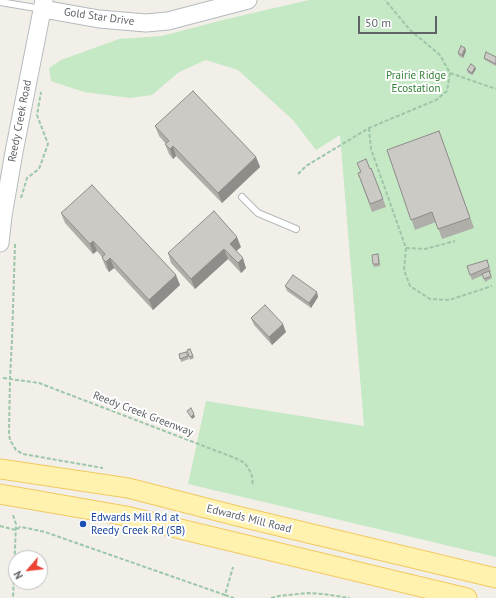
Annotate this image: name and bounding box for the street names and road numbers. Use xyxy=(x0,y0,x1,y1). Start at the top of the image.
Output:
street label: Gold Star Drive xyxy=(63,6,135,28)
street label: Reedy Creek Road xyxy=(6,79,34,163)
street label: Reedy Creek Greenway xyxy=(91,389,195,439)
street label: Edwards Mill Road xyxy=(205,502,293,536)

